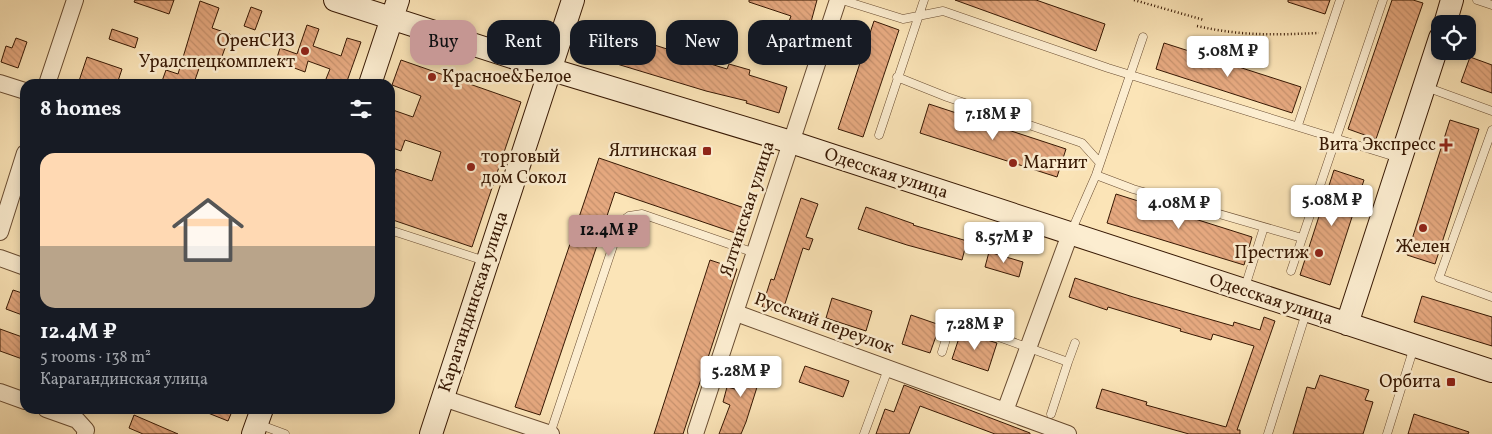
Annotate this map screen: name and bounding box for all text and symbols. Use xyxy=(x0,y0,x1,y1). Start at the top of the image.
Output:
map controls xyxy=(1431,15,1476,60)
button: locate xyxy=(1431,15,1476,60)
chip: Buy xyxy=(410,20,477,65)
chip: Rent xyxy=(487,20,560,65)
chip: Filters xyxy=(570,20,656,65)
chip: New xyxy=(666,20,738,65)
chip: Apartment xyxy=(748,20,871,65)
place label: ОренСИЗ Уралспецкомплект xyxy=(139,29,295,75)
pin: 5.08M ₽ xyxy=(1182,36,1274,78)
text: 5.08M ₽ xyxy=(1198,41,1258,63)
marker: ОренСИЗ Уралспецкомплект xyxy=(299,45,311,57)
place label: Красное&Белое xyxy=(442,65,572,90)
marker: Красное&Белое xyxy=(426,71,438,83)
text: 8 homes xyxy=(40,95,121,124)
icon: filters xyxy=(347,95,375,123)
pin: 7.18M ₽ xyxy=(947,98,1039,141)
text: 7.18M ₽ xyxy=(965,104,1021,126)
place label: Вита Экспресс xyxy=(1318,133,1436,158)
street label: Ялтинская улица xyxy=(714,138,782,280)
place label: Ялтинская xyxy=(609,139,697,164)
marker: Вита Экспресс xyxy=(1440,139,1452,151)
street label: Одесская улица xyxy=(821,142,951,206)
place label: торговый дом Сокол xyxy=(481,145,567,191)
marker: Ялтинская xyxy=(701,145,713,157)
place label: Магнит xyxy=(1023,151,1087,176)
marker: Магнит xyxy=(1007,157,1019,169)
marker: торговый дом Сокол xyxy=(465,161,477,173)
pin: 5.08M ₽ xyxy=(1286,184,1378,227)
icon: home xyxy=(163,185,253,275)
pin: 4.08M ₽ xyxy=(1133,188,1225,230)
text: 5.08M ₽ xyxy=(1302,190,1362,212)
text: 4.08M ₽ xyxy=(1148,193,1210,215)
street label: Карагандинская улица xyxy=(433,208,515,396)
pin: 12.4M ₽ xyxy=(563,214,655,257)
text: 12.4M ₽ xyxy=(580,220,638,242)
pin: 8.57M ₽ xyxy=(958,222,1050,264)
marker: Желен xyxy=(1417,222,1429,234)
text: 8.57M ₽ xyxy=(975,227,1033,249)
place label: Желен xyxy=(1396,235,1450,260)
place label: Престиж xyxy=(1234,241,1309,266)
marker: Престиж xyxy=(1313,247,1325,259)
street label: Одесская улица xyxy=(1206,268,1336,332)
street label: Русский переулок xyxy=(751,287,898,361)
pin: 7.28M ₽ xyxy=(929,308,1021,351)
text: 7.28M ₽ xyxy=(946,314,1004,336)
text: 12.4M ₽ xyxy=(40,318,117,347)
text: 5 rooms · 138 m² xyxy=(40,347,151,369)
pin: 5.28M ₽ xyxy=(695,356,787,398)
text: 5.28M ₽ xyxy=(712,361,770,383)
text: Карагандинская улица xyxy=(40,369,208,391)
place label: Орбита xyxy=(1379,370,1441,395)
marker: Орбита xyxy=(1445,376,1457,388)

